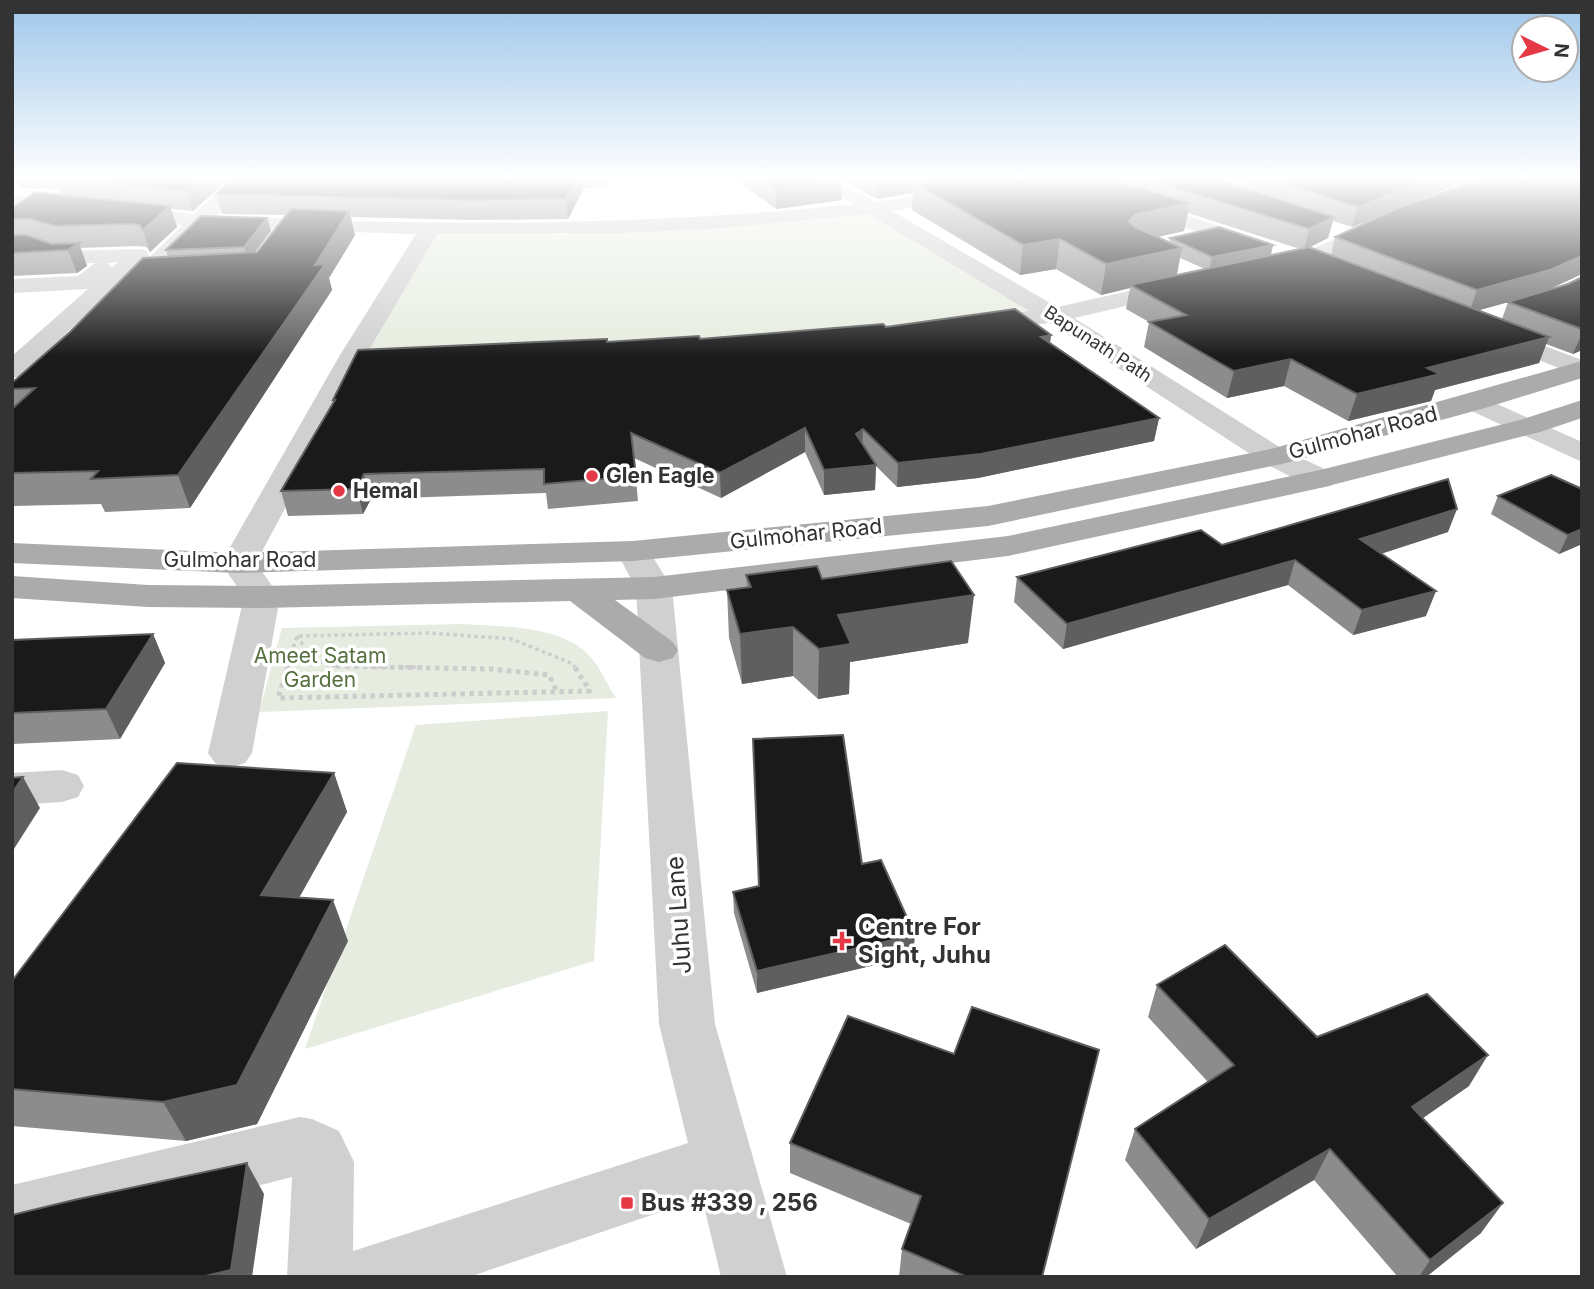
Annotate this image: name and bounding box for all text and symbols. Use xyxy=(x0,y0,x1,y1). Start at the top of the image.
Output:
north arrow xyxy=(1510,14,1580,84)
text: N xyxy=(1549,42,1574,59)
street label: Bapunath Path xyxy=(1041,301,1156,386)
street label: Gulmohar Road xyxy=(1286,401,1440,464)
place label: Glen Eagle xyxy=(606,463,714,488)
marker: Glen Eagle xyxy=(584,468,600,484)
place label: Hemal xyxy=(353,478,418,503)
marker: Hemal xyxy=(331,483,347,499)
street label: Gulmohar Road xyxy=(729,513,883,554)
street label: Gulmohar Road xyxy=(164,547,316,572)
park label: Ameet Satam Garden xyxy=(254,643,386,692)
street label: Juhu Lane xyxy=(660,855,697,975)
place label: Centre For Sight, Juhu xyxy=(858,912,991,969)
marker: Centre For Sight, Juhu xyxy=(832,931,852,951)
place label: Bus #339 , 256 xyxy=(641,1188,818,1217)
marker: Bus #339 , 256 xyxy=(619,1195,635,1211)

